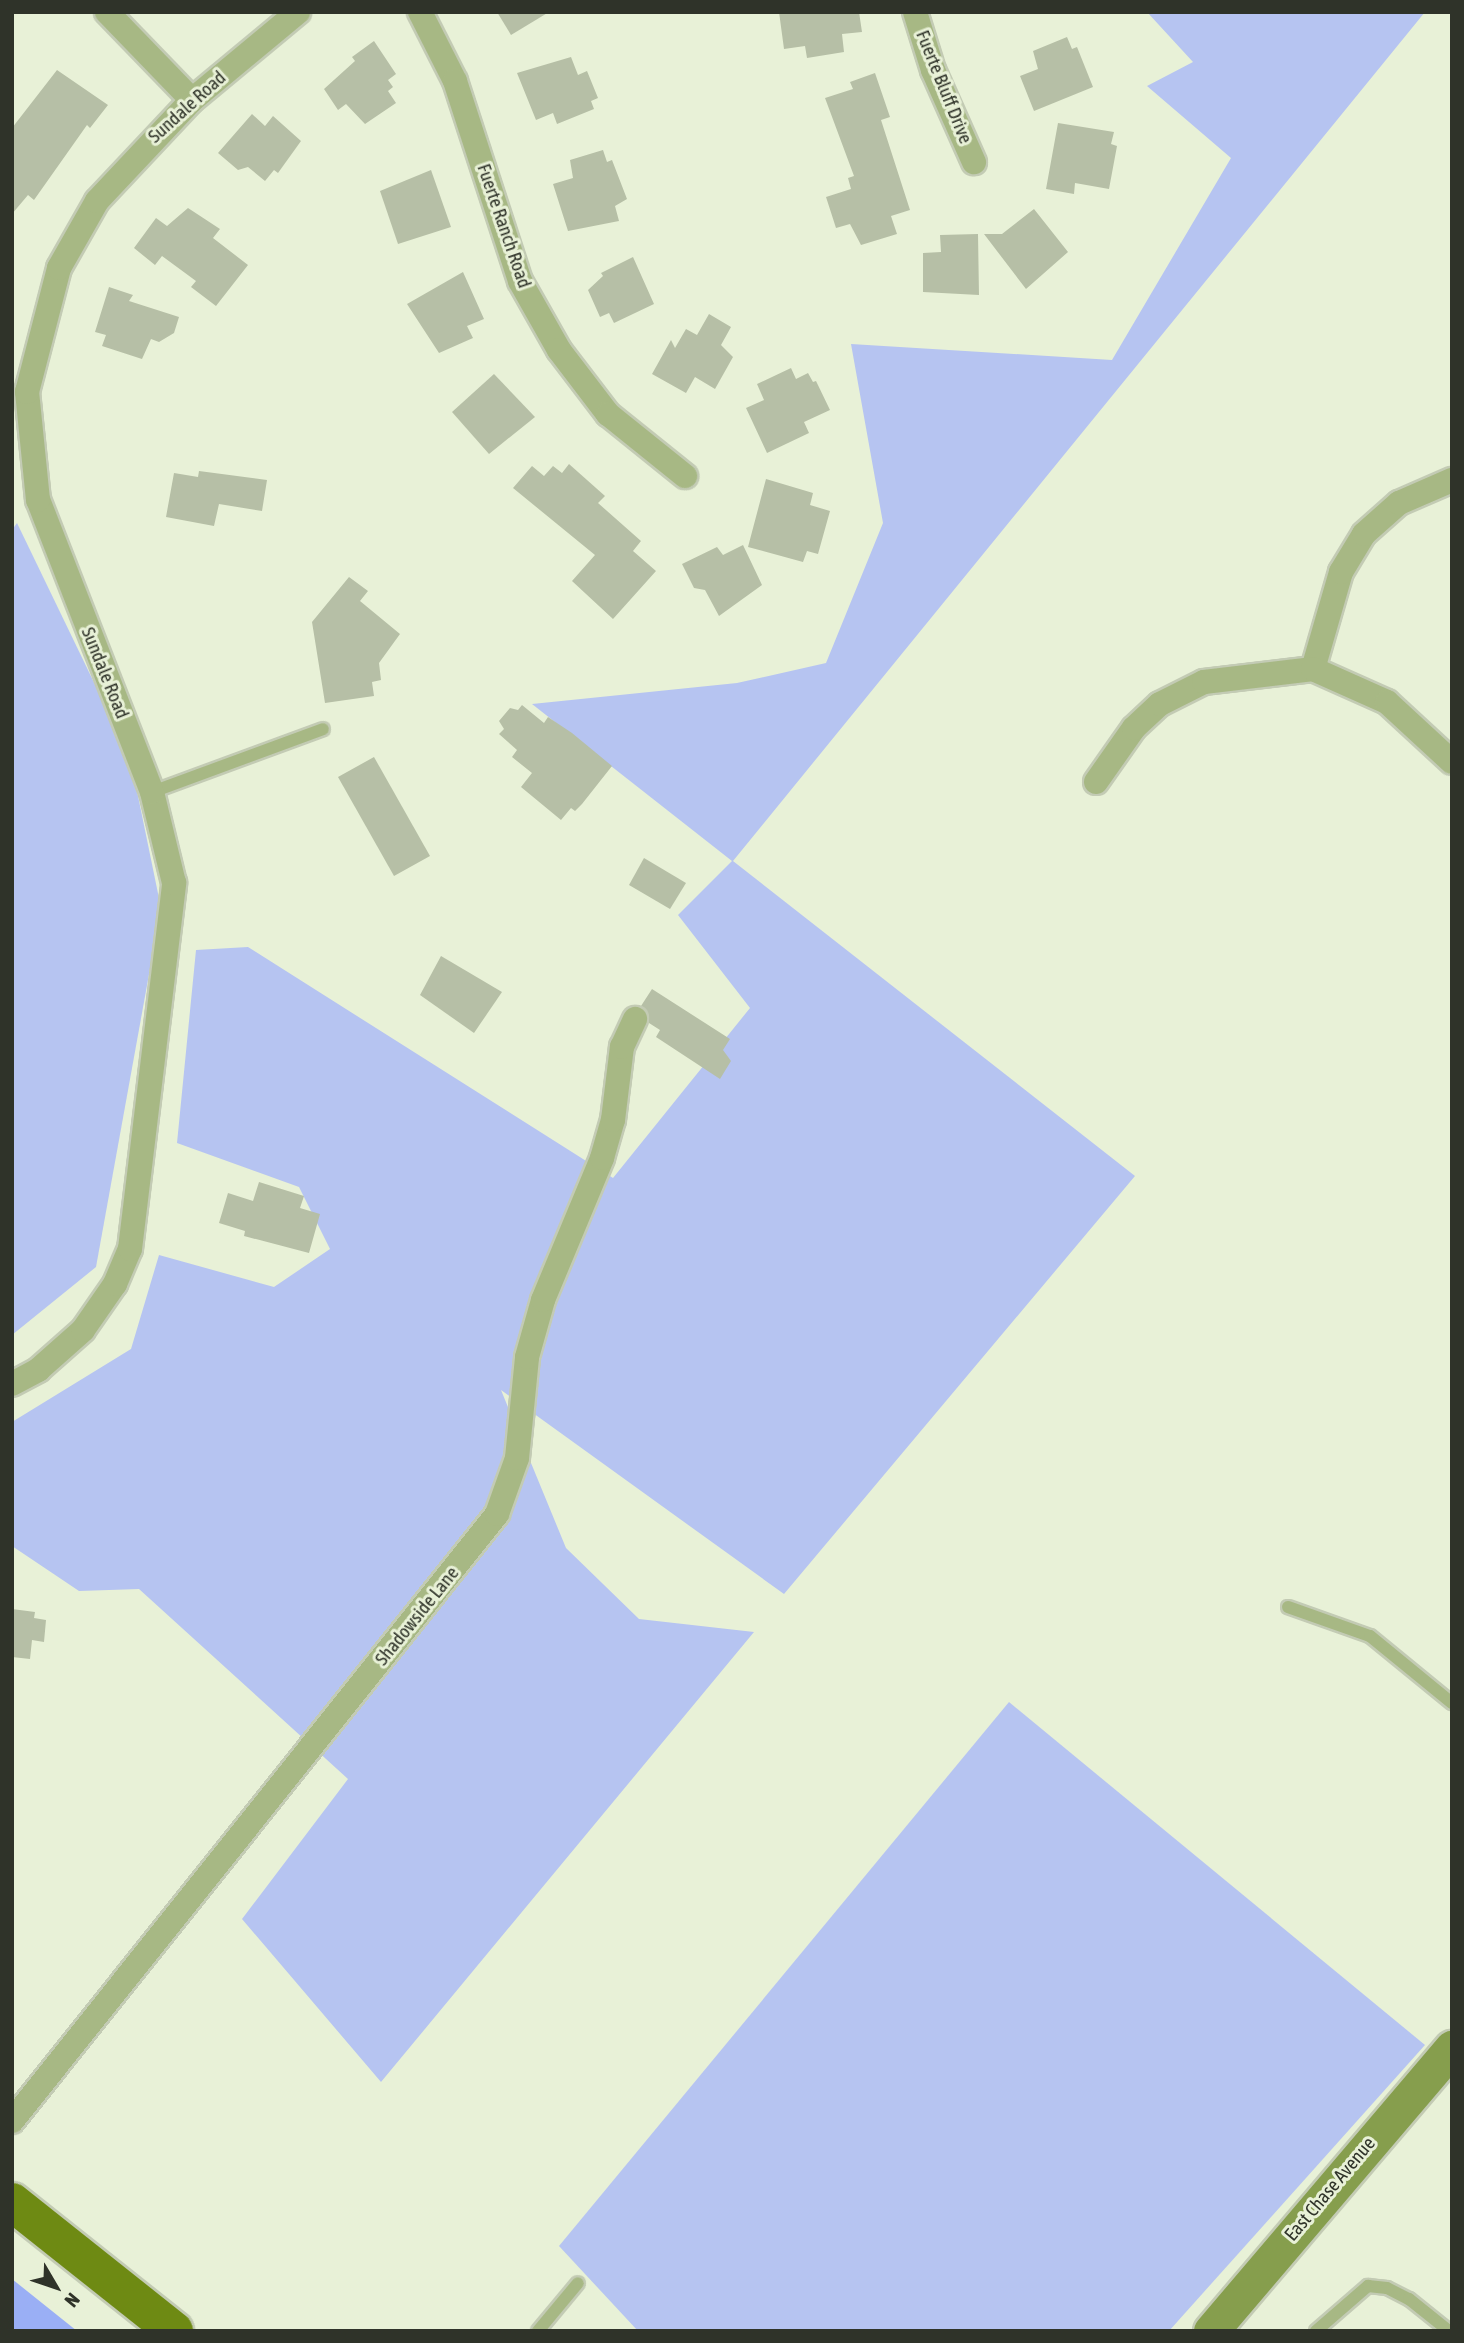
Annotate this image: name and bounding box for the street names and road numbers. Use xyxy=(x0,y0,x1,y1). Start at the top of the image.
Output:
street label: Fuerte Bluff Drive xyxy=(911,27,977,147)
street label: Sundale Road xyxy=(143,66,231,148)
street label: Fuerte Ranch Road xyxy=(472,161,536,291)
street label: Sundale Road xyxy=(76,624,134,722)
street label: Shadowside Lane xyxy=(370,1562,464,1670)
street label: East Chase Avenue xyxy=(1280,2132,1380,2246)

